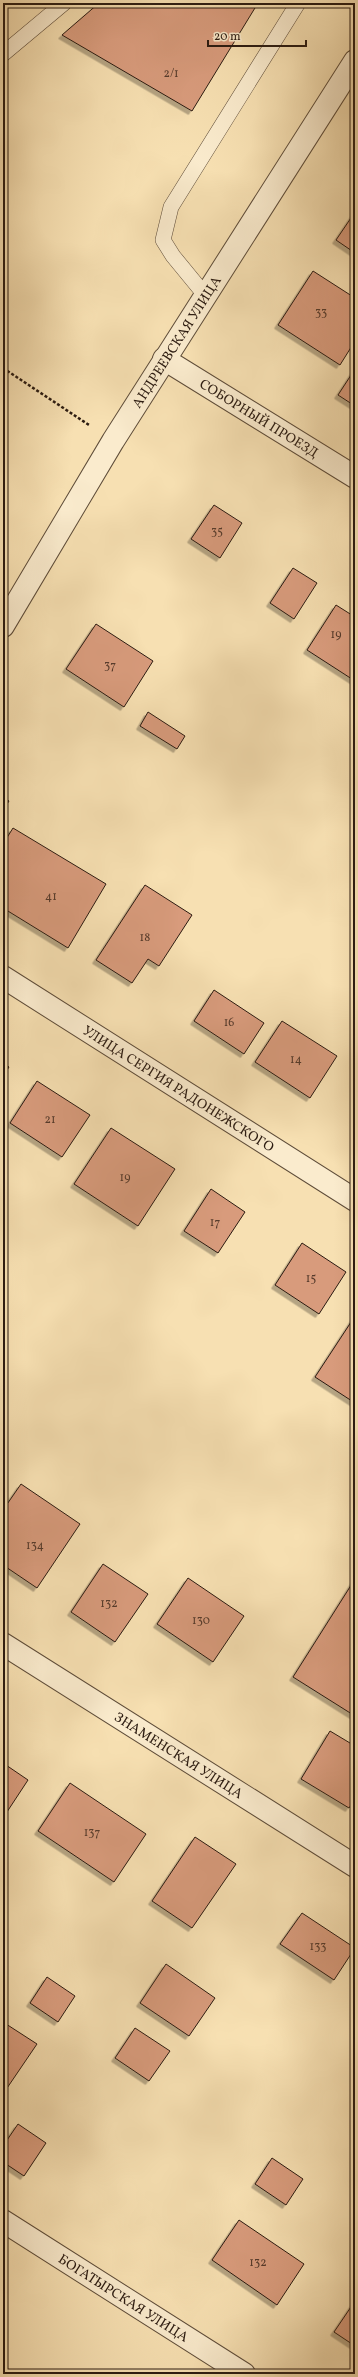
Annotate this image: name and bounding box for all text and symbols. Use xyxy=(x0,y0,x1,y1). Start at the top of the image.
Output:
scale bar xyxy=(208,22,306,48)
text: 20 m xyxy=(214,29,241,45)
house number: 2/1 xyxy=(163,66,179,82)
street label: АНДРЕЕВСКАЯ УЛИЦА xyxy=(128,273,227,412)
house number: 33 xyxy=(315,305,327,321)
street label: СОБОРНЫЙ ПРОЕЗД xyxy=(195,375,322,463)
house number: 35 xyxy=(211,524,223,540)
house number: 19 xyxy=(331,627,341,643)
house number: 37 xyxy=(104,658,116,674)
house number: 41 xyxy=(45,889,57,905)
house number: 18 xyxy=(140,930,150,946)
house number: 16 xyxy=(224,1015,234,1031)
street label: УЛИЦА СЕРГИЯ РАДОНЕЖСКОГО xyxy=(79,1022,277,1157)
house number: 14 xyxy=(290,1052,302,1068)
house number: 21 xyxy=(44,1112,56,1128)
house number: 19 xyxy=(120,1170,130,1186)
house number: 17 xyxy=(210,1215,220,1231)
house number: 15 xyxy=(306,1271,316,1287)
house number: 134 xyxy=(26,1538,44,1554)
house number: 132 xyxy=(100,1596,118,1612)
house number: 130 xyxy=(192,1613,210,1629)
street label: ЗНАМЕНСКАЯ УЛИЦА xyxy=(110,1708,246,1804)
house number: 137 xyxy=(84,1825,100,1841)
house number: 133 xyxy=(310,1939,326,1955)
street label: БОГАТЫРСКАЯ УЛИЦА xyxy=(54,2250,192,2348)
house number: 132 xyxy=(249,2255,267,2271)

